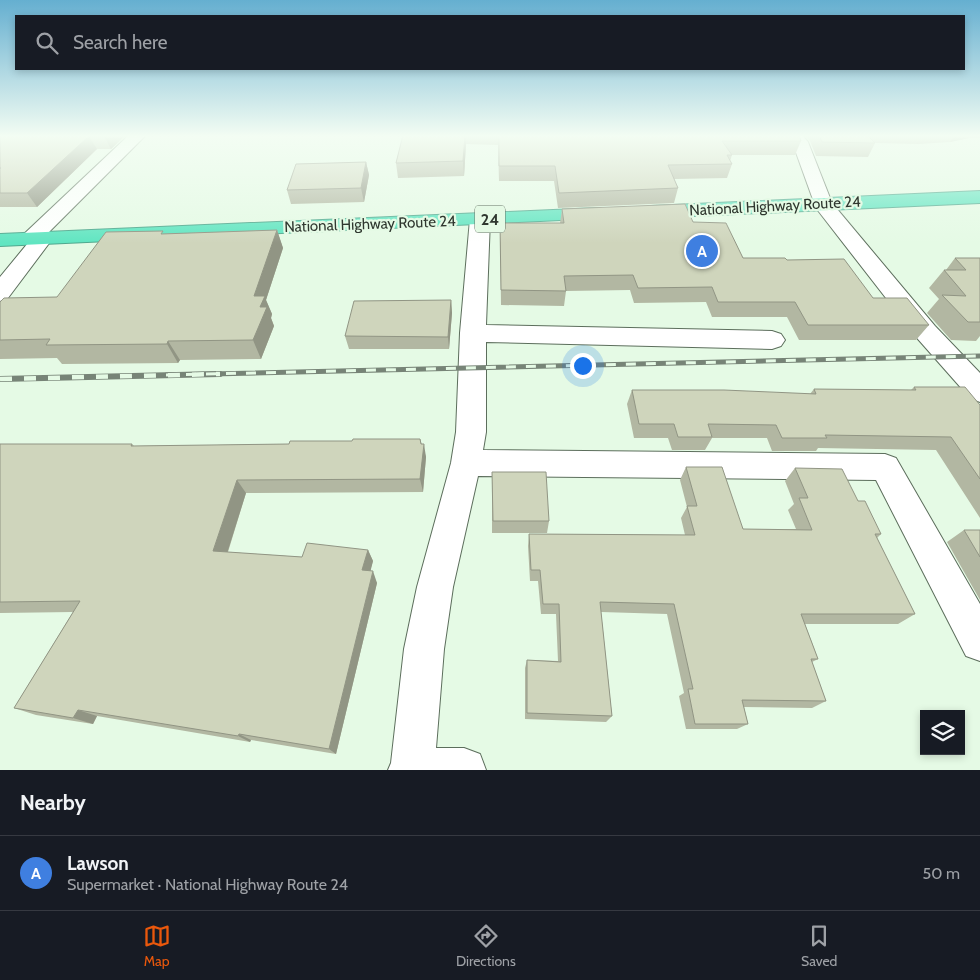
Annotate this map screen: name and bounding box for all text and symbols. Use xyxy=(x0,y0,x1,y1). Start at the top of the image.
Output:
search box xyxy=(15,15,965,70)
icon: search xyxy=(33,29,61,57)
text: Search here xyxy=(73,31,167,54)
street label: National Highway Route 24 xyxy=(689,193,862,219)
road number: 24 xyxy=(475,205,505,232)
street label: National Highway Route 24 xyxy=(284,212,456,236)
pin: A xyxy=(686,232,718,270)
your location xyxy=(570,353,596,379)
map controls xyxy=(920,710,965,755)
button: layers xyxy=(920,710,965,755)
text: Nearby xyxy=(20,790,86,815)
text: Lawson xyxy=(67,852,129,875)
text: A xyxy=(31,864,41,883)
text: 50 m xyxy=(923,864,960,883)
text: Supermarket · National Highway Route 24 xyxy=(67,875,348,894)
tab: Map xyxy=(143,922,171,970)
tab: Directions xyxy=(456,922,516,970)
tab: Saved xyxy=(801,922,837,970)

